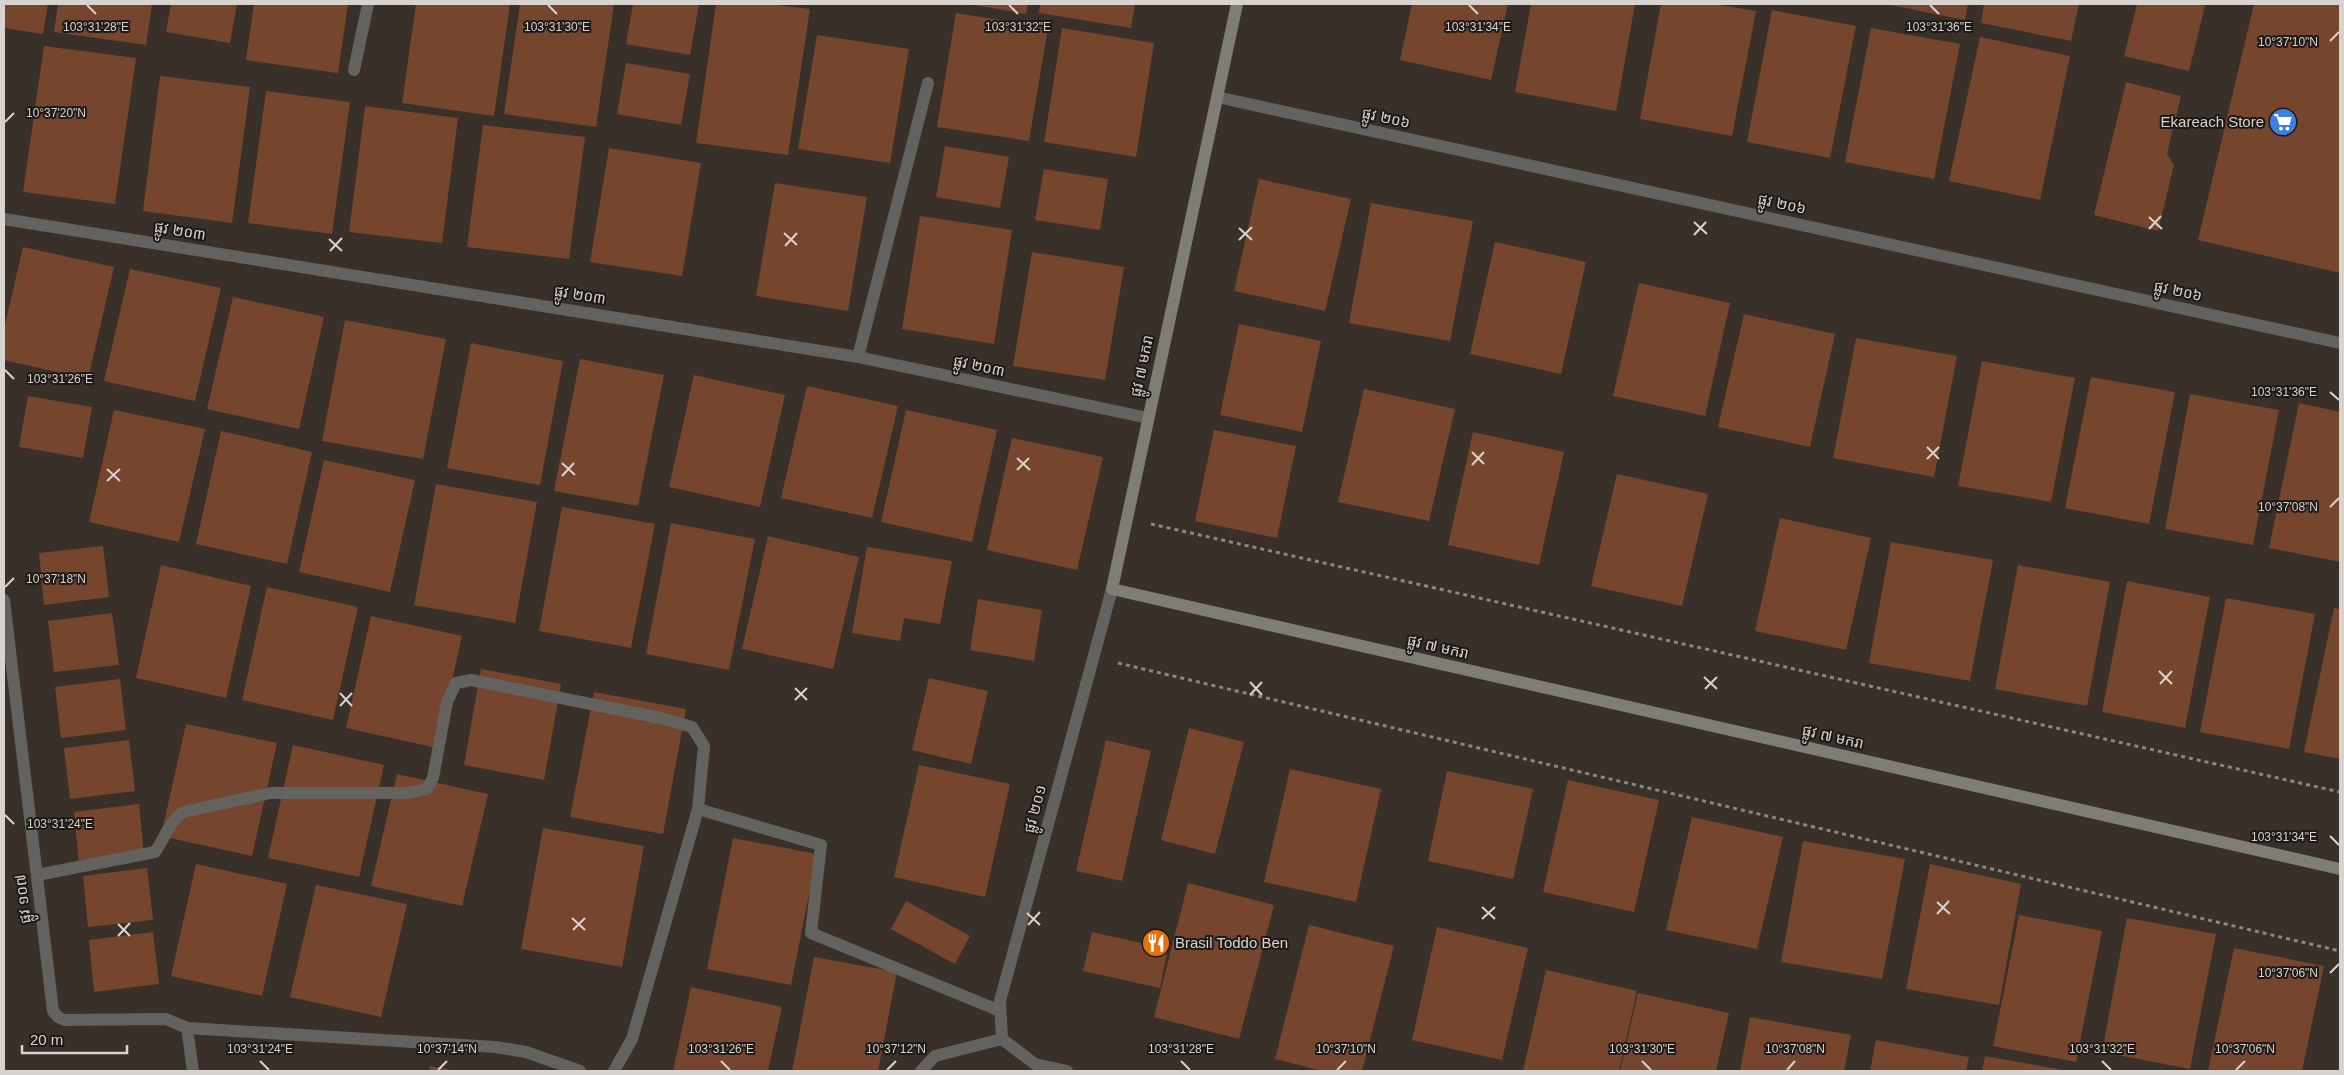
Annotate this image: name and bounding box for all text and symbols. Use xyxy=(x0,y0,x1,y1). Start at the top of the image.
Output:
text: 103°31'28"E xyxy=(63,20,129,34)
text: 103°31'30"E xyxy=(524,20,590,34)
text: 103°31'32"E xyxy=(985,20,1051,34)
text: 103°31'34"E xyxy=(1445,20,1511,34)
text: 103°31'36"E xyxy=(1906,20,1972,34)
text: 10°37'10"N xyxy=(2258,35,2318,49)
street label: ផ្លូវ ២០៦ xyxy=(1359,104,1412,136)
text: 10°37'20"N xyxy=(26,106,86,120)
supermarket icon: Ekareach Store xyxy=(2268,107,2298,137)
place label: Ekareach Store xyxy=(2161,113,2264,130)
street label: ផ្លូវ ២០៦ xyxy=(1755,190,1808,222)
street label: ផ្លូវ ២០៣ xyxy=(152,218,207,248)
street label: ផ្លូវ ២០៦ xyxy=(2151,277,2204,309)
street label: ផ្លូវ ២០៣ xyxy=(552,282,607,312)
street label: ផ្លូវ ៧ មករា xyxy=(1127,333,1162,399)
street label: ផ្លូវ ២០៣ xyxy=(951,352,1006,385)
text: 103°31'26"E xyxy=(27,372,93,386)
text: 103°31'36"E xyxy=(2251,385,2317,399)
text: 10°37'08"N xyxy=(2258,500,2318,514)
text: 10°37'18"N xyxy=(26,572,86,586)
street label: ផ្លូវ ៧ មករា xyxy=(1404,631,1471,667)
street label: ផ្លូវ ៧ មករា xyxy=(1799,721,1866,757)
street label: ផ្លូវ ២០១ xyxy=(1020,783,1054,836)
text: 103°31'24"E xyxy=(27,817,93,831)
text: 103°31'34"E xyxy=(2251,830,2317,844)
street label: ផ្លូវ ១០៧ xyxy=(11,873,39,925)
restaurant icon: Brasil Toddo Ben xyxy=(1141,928,1171,958)
place label: Brasil Toddo Ben xyxy=(1175,934,1288,951)
text: 10°37'06"N xyxy=(2258,966,2318,980)
scale bar xyxy=(22,1022,128,1054)
text: 20 m xyxy=(30,1031,63,1048)
text: 103°31'24"E xyxy=(227,1042,293,1056)
text: 10°37'14"N xyxy=(417,1042,477,1056)
text: 103°31'26"E xyxy=(688,1042,754,1056)
text: 10°37'12"N xyxy=(866,1042,926,1056)
text: 103°31'28"E xyxy=(1148,1042,1214,1056)
text: 10°37'10"N xyxy=(1316,1042,1376,1056)
text: 103°31'30"E xyxy=(1609,1042,1675,1056)
text: 10°37'08"N xyxy=(1765,1042,1825,1056)
text: 103°31'32"E xyxy=(2069,1042,2135,1056)
text: 10°37'06"N xyxy=(2215,1042,2275,1056)

